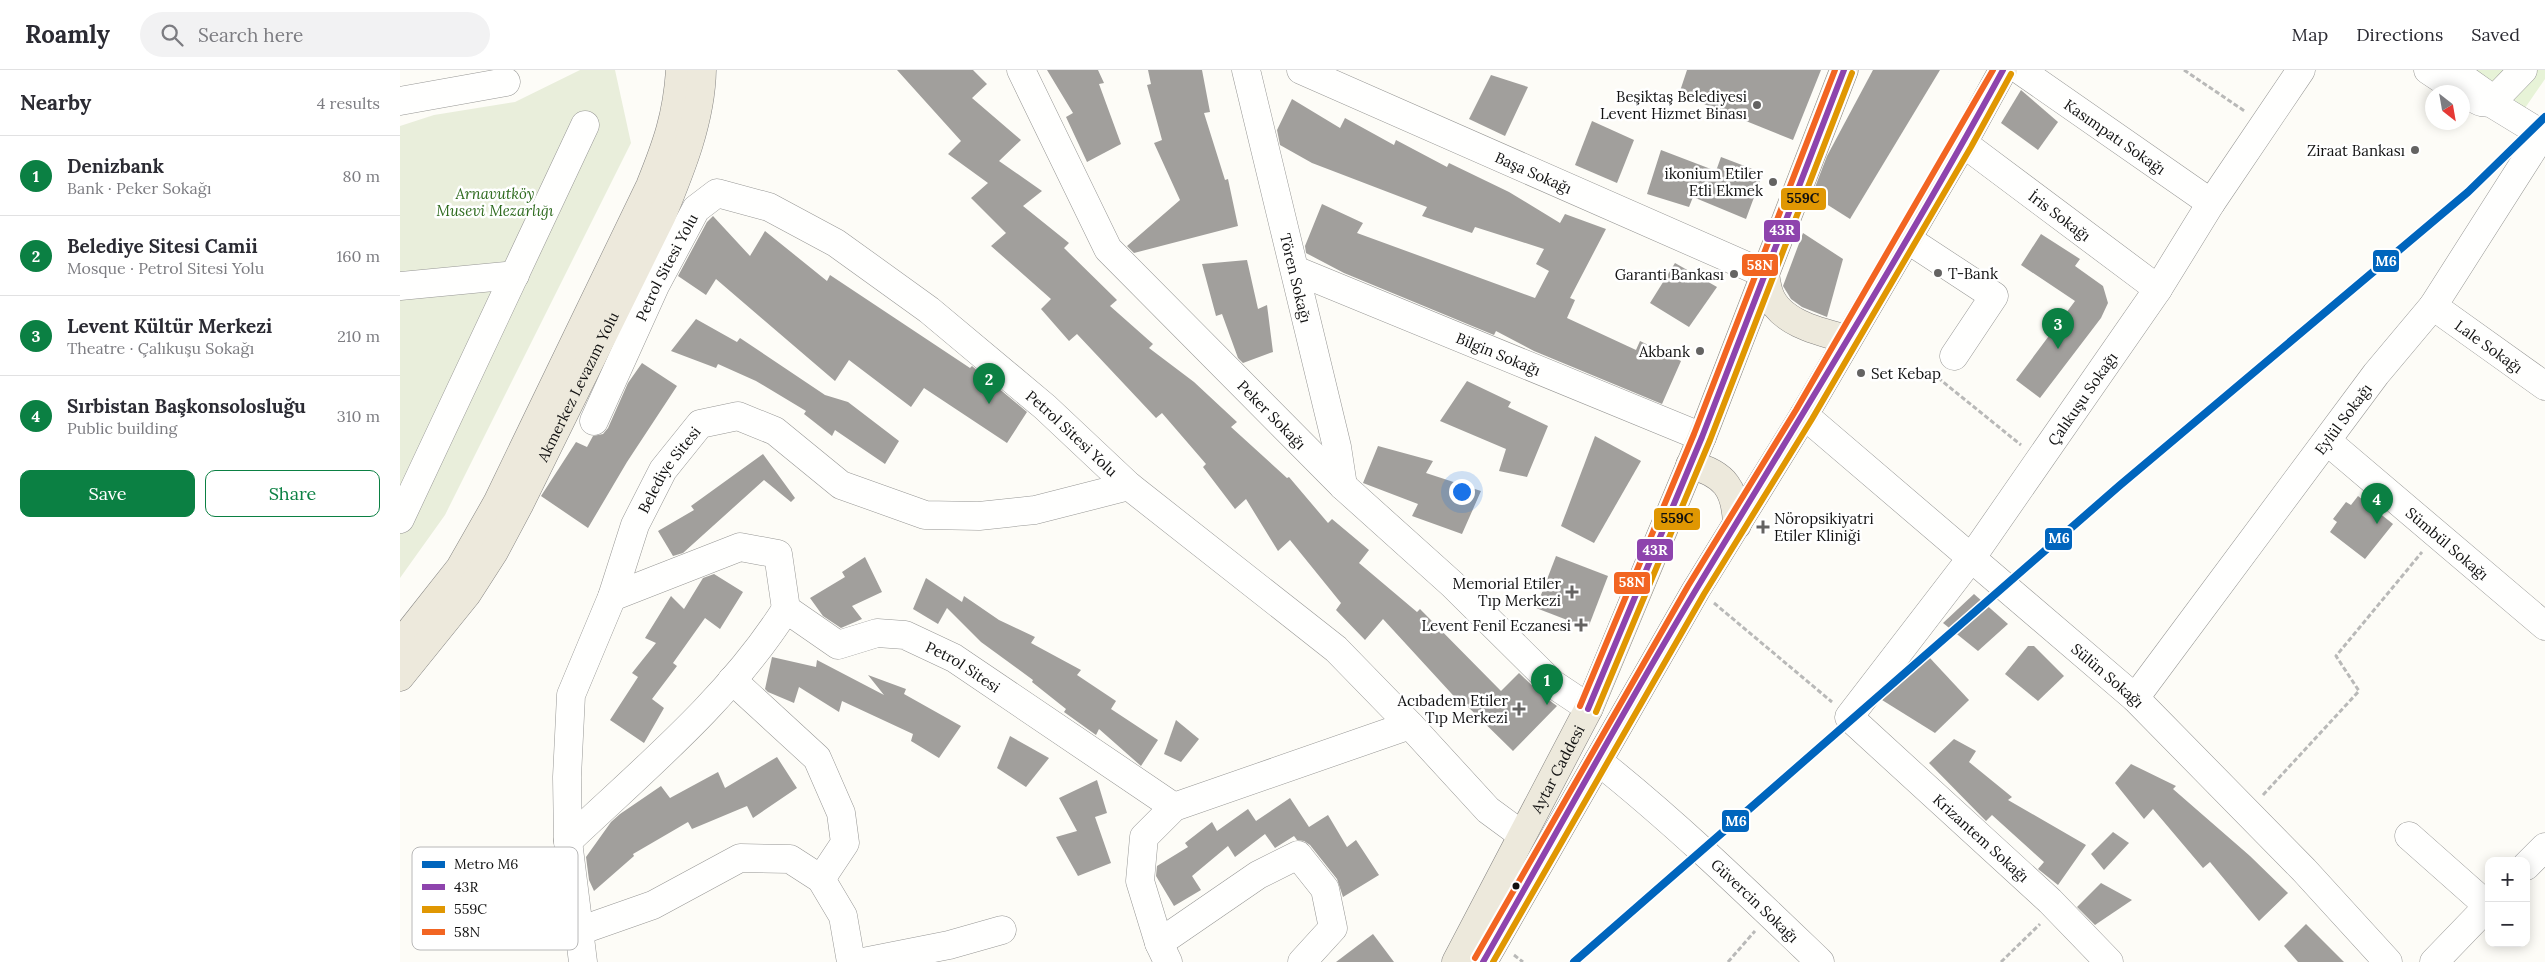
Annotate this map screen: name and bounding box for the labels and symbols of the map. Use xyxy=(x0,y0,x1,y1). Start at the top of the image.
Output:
north arrow xyxy=(2425,85,2470,130)
place label: Beşiktaş Belediyesi Levent Hizmet Binası xyxy=(1600,87,1747,123)
street label: Kasımpatı Sokağı xyxy=(2061,94,2170,178)
marker: Beşiktaş Belediyesi Levent Hizmet Binası xyxy=(1751,99,1763,111)
place label: Ziraat Bankası xyxy=(2307,141,2405,160)
marker: Ziraat Bankası xyxy=(2409,144,2421,156)
street label: Başa Sokağı xyxy=(1492,147,1575,197)
place label: ikonium Etiler Etli Ekmek xyxy=(1664,164,1763,200)
marker: ikonium Etiler Etli Ekmek xyxy=(1767,176,1779,188)
park label: Arnavutköy Musevi Mezarlığı xyxy=(436,184,554,220)
street label: İris Sokağı xyxy=(2025,186,2095,245)
line badge: 559C xyxy=(1780,187,1827,211)
text: 559C xyxy=(1787,189,1820,207)
street label: Petrol Sitesi Yolu xyxy=(631,210,701,324)
line badge: 43R xyxy=(1763,219,1801,243)
text: 43R xyxy=(1769,221,1795,239)
street label: Tören Sokağı xyxy=(1276,231,1316,325)
line badge: M6 xyxy=(2372,249,2400,273)
text: M6 xyxy=(2375,252,2397,270)
line badge: 58N xyxy=(1741,253,1779,277)
text: 58N xyxy=(1747,256,1773,274)
place label: T-Bank xyxy=(1948,264,1998,283)
place label: Garanti Bankası xyxy=(1615,265,1724,284)
marker: T-Bank xyxy=(1932,267,1944,279)
marker: Garanti Bankası xyxy=(1728,268,1740,280)
street label: Akmerkez Levazım Yolu xyxy=(532,308,622,465)
pin: 3 xyxy=(2042,308,2074,349)
street label: Lale Sokağı xyxy=(2452,315,2527,377)
street label: Bilgin Sokağı xyxy=(1454,328,1544,379)
place label: Akbank xyxy=(1638,342,1690,361)
marker: Akbank xyxy=(1694,345,1706,357)
street label: Çalıkuşu Sokağı xyxy=(2043,348,2121,449)
pin: 2 xyxy=(973,363,1005,404)
place label: Set Kebap xyxy=(1871,364,1941,383)
marker: Set Kebap xyxy=(1855,367,1867,379)
street label: Peker Sokağı xyxy=(1234,376,1310,453)
street label: Eylül Sokağı xyxy=(2310,379,2375,458)
street label: Petrol Sitesi Yolu xyxy=(1022,386,1122,480)
street label: Belediye Sitesi xyxy=(633,422,704,516)
your location xyxy=(1449,479,1475,505)
pin: 4 xyxy=(2361,483,2393,524)
street label: Sümbül Sokağı xyxy=(2402,503,2493,584)
line badge: 559C xyxy=(1653,507,1701,531)
text: 559C xyxy=(1661,509,1694,527)
place label: Nöropsikiyatri Etiler Kliniği xyxy=(1774,509,1874,545)
marker: Nöropsikiyatri Etiler Kliniği xyxy=(1756,520,1770,534)
line badge: M6 xyxy=(2044,527,2073,551)
text: M6 xyxy=(2048,529,2070,547)
line badge: 43R xyxy=(1636,538,1674,562)
text: 43R xyxy=(1642,541,1668,559)
line badge: 58N xyxy=(1613,571,1651,595)
text: 58N xyxy=(1619,573,1645,591)
place label: Memorial Etiler Tıp Merkezi xyxy=(1453,574,1562,610)
marker: Memorial Etiler Tıp Merkezi xyxy=(1565,585,1579,599)
place label: Levent Fenil Eczanesi xyxy=(1421,616,1571,635)
marker: Levent Fenil Eczanesi xyxy=(1575,619,1587,631)
street label: Petrol Sitesi xyxy=(923,637,1004,696)
street label: Sülün Sokağı xyxy=(2068,639,2148,711)
pin: 1 xyxy=(1531,664,1563,705)
place label: Acıbadem Etiler Tıp Merkezi xyxy=(1397,691,1508,727)
marker: Acıbadem Etiler Tıp Merkezi xyxy=(1512,702,1526,716)
street label: Aytar Caddesi xyxy=(1526,722,1588,817)
street label: Krizantem Sokağı xyxy=(1929,790,2033,886)
line badge: M6 xyxy=(1721,809,1750,833)
text: M6 xyxy=(1725,812,1747,830)
legend xyxy=(412,847,578,950)
street label: Güvercin Sokağı xyxy=(1707,854,1803,946)
text: Metro M6 xyxy=(454,855,518,873)
text: 43R xyxy=(454,878,478,896)
unlabelled marker xyxy=(1511,881,1521,891)
text: 559C xyxy=(454,900,487,918)
text: 58N xyxy=(454,923,480,941)

